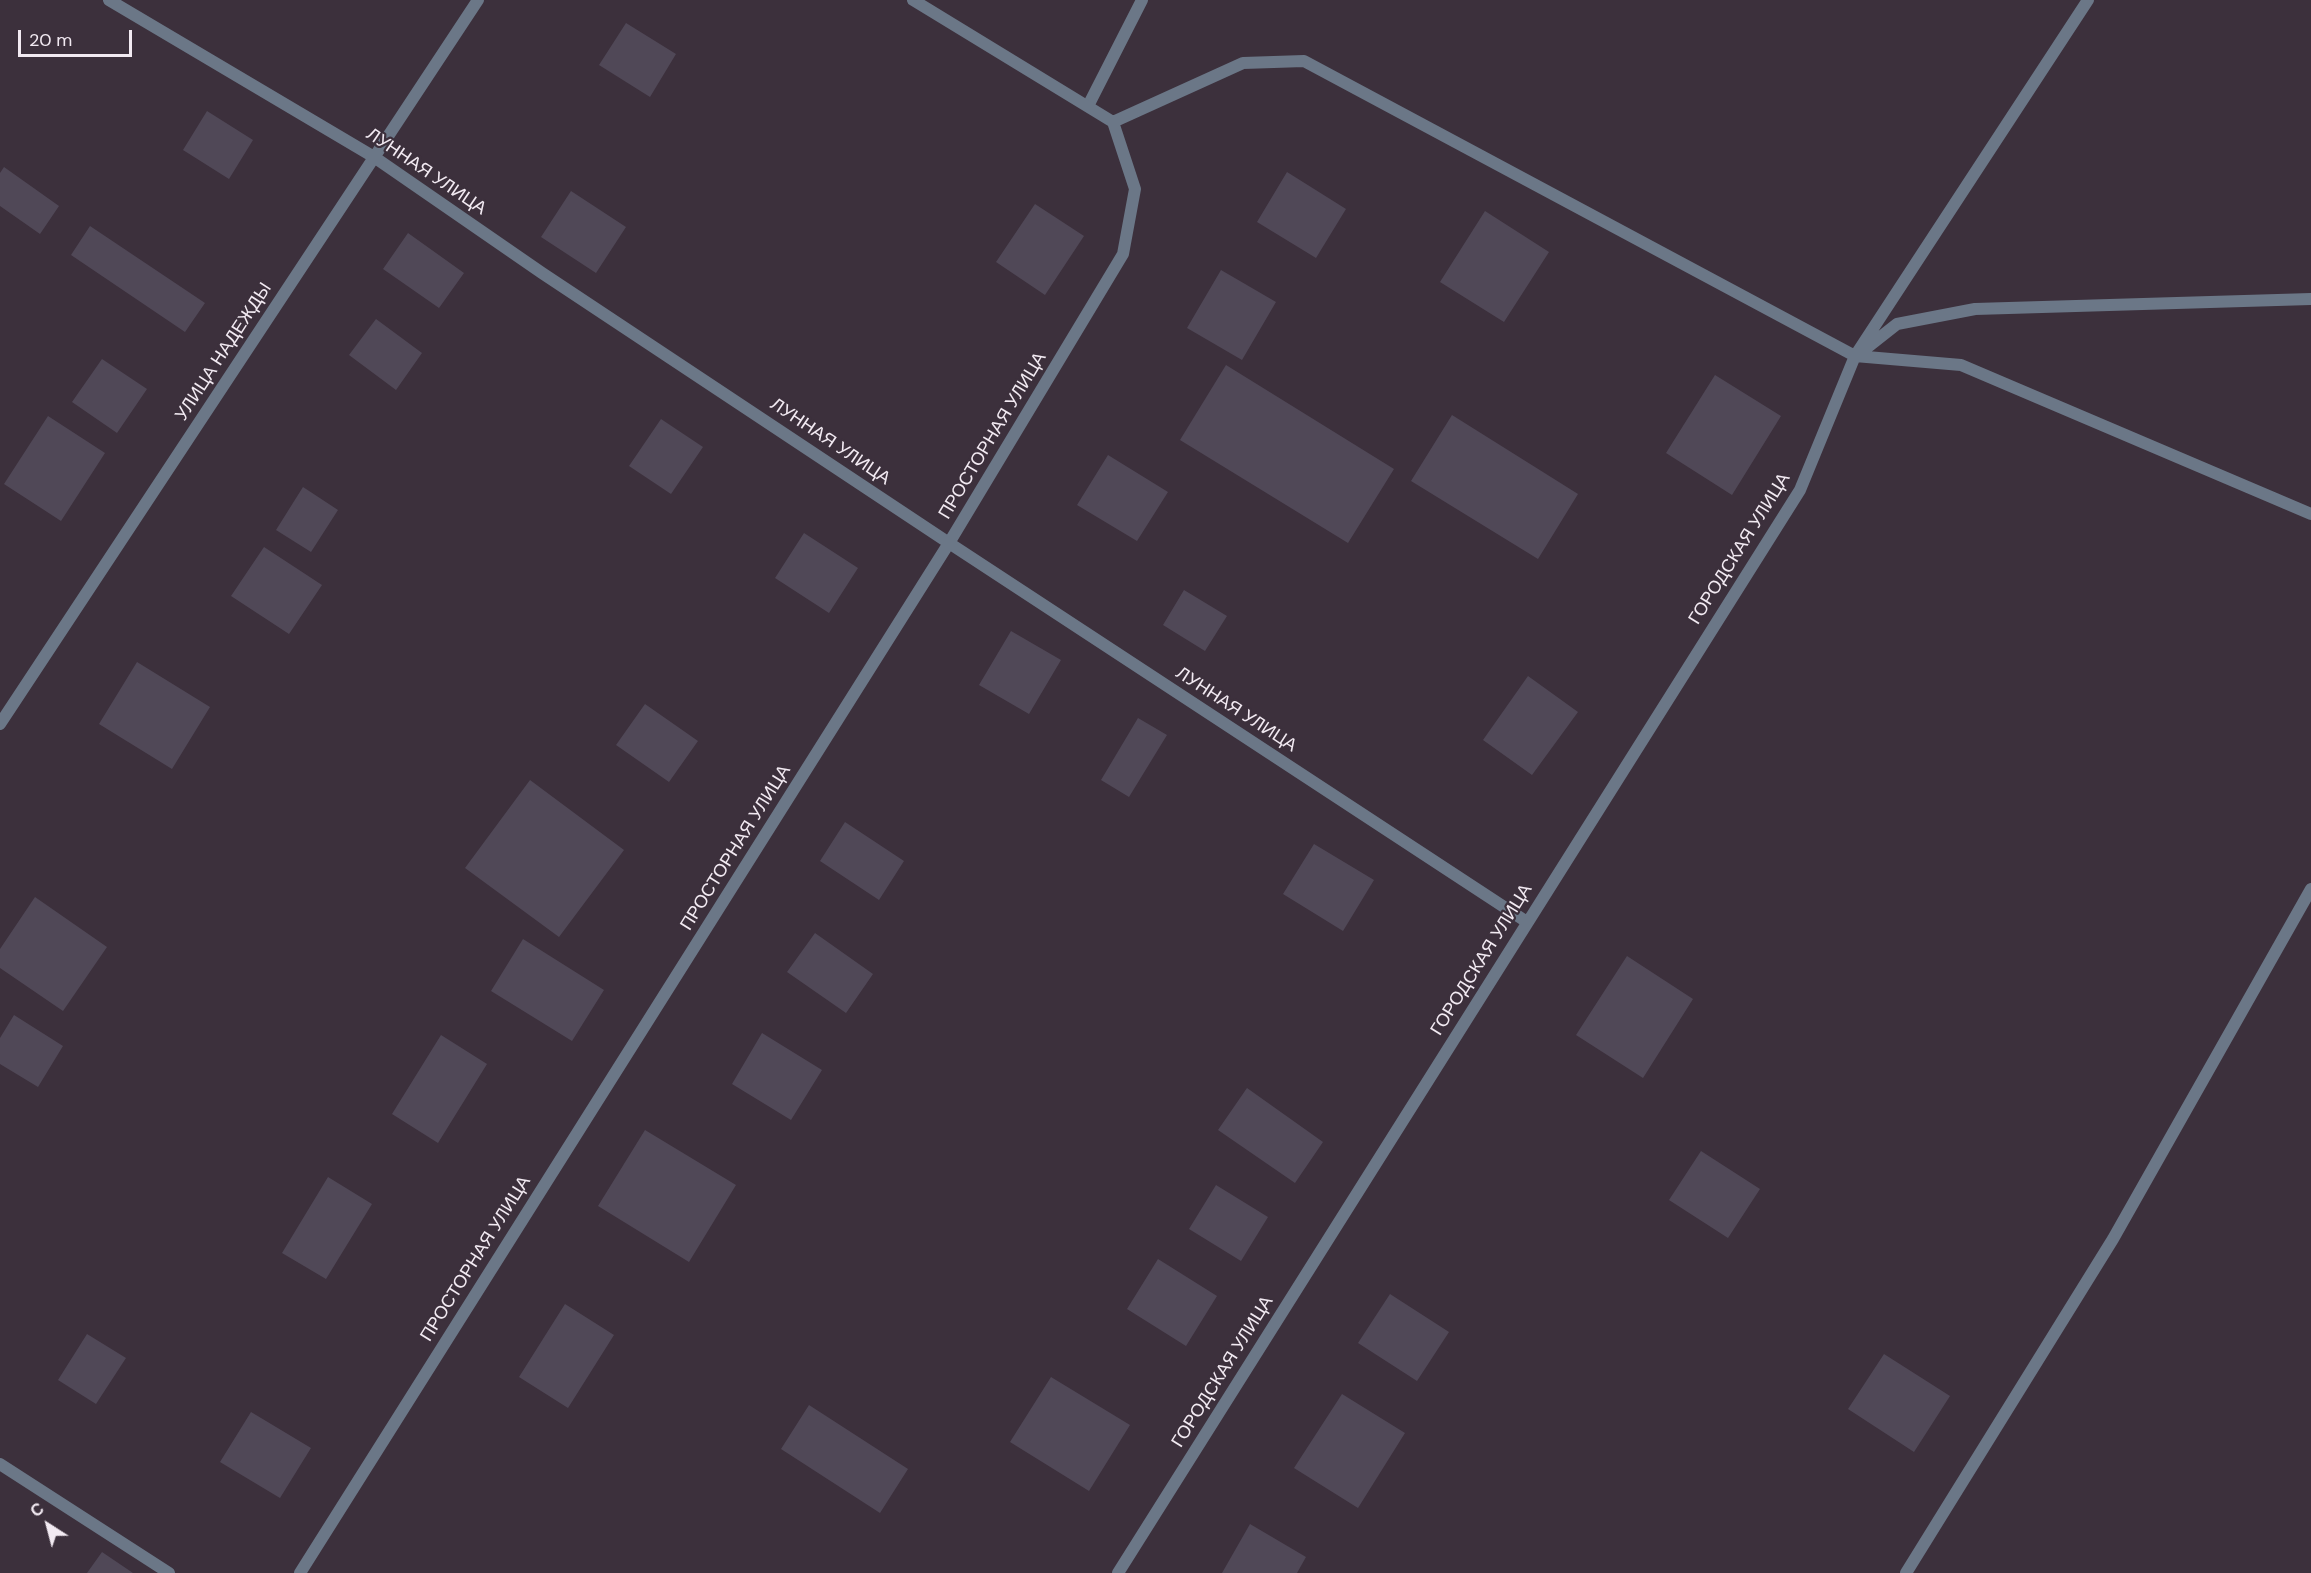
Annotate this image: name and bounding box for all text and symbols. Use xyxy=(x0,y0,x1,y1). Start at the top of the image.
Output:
scale bar xyxy=(21,18,135,56)
text: 20 m xyxy=(29,28,72,52)
street label: ЛУННАЯ УЛИЦА xyxy=(362,124,490,220)
street label: УЛИЦА НАДЕЖДЫ xyxy=(171,279,277,425)
street label: ПРОСТОРНАЯ УЛИЦА xyxy=(935,349,1051,523)
street label: ЛУННАЯ УЛИЦА xyxy=(766,394,894,490)
street label: ГОРОДСКАЯ УЛИЦА xyxy=(1685,469,1795,629)
street label: ЛУННАЯ УЛИЦА xyxy=(1171,663,1301,757)
street label: ПРОСТОРНАЯ УЛИЦА xyxy=(676,761,796,935)
street label: ГОРОДСКАЯ УЛИЦА xyxy=(1427,880,1537,1040)
street label: ПРОСТОРНАЯ УЛИЦА xyxy=(416,1172,536,1346)
street label: ГОРОДСКАЯ УЛИЦА xyxy=(1168,1292,1278,1452)
north arrow xyxy=(18,1495,78,1555)
text: С xyxy=(26,1498,48,1522)

